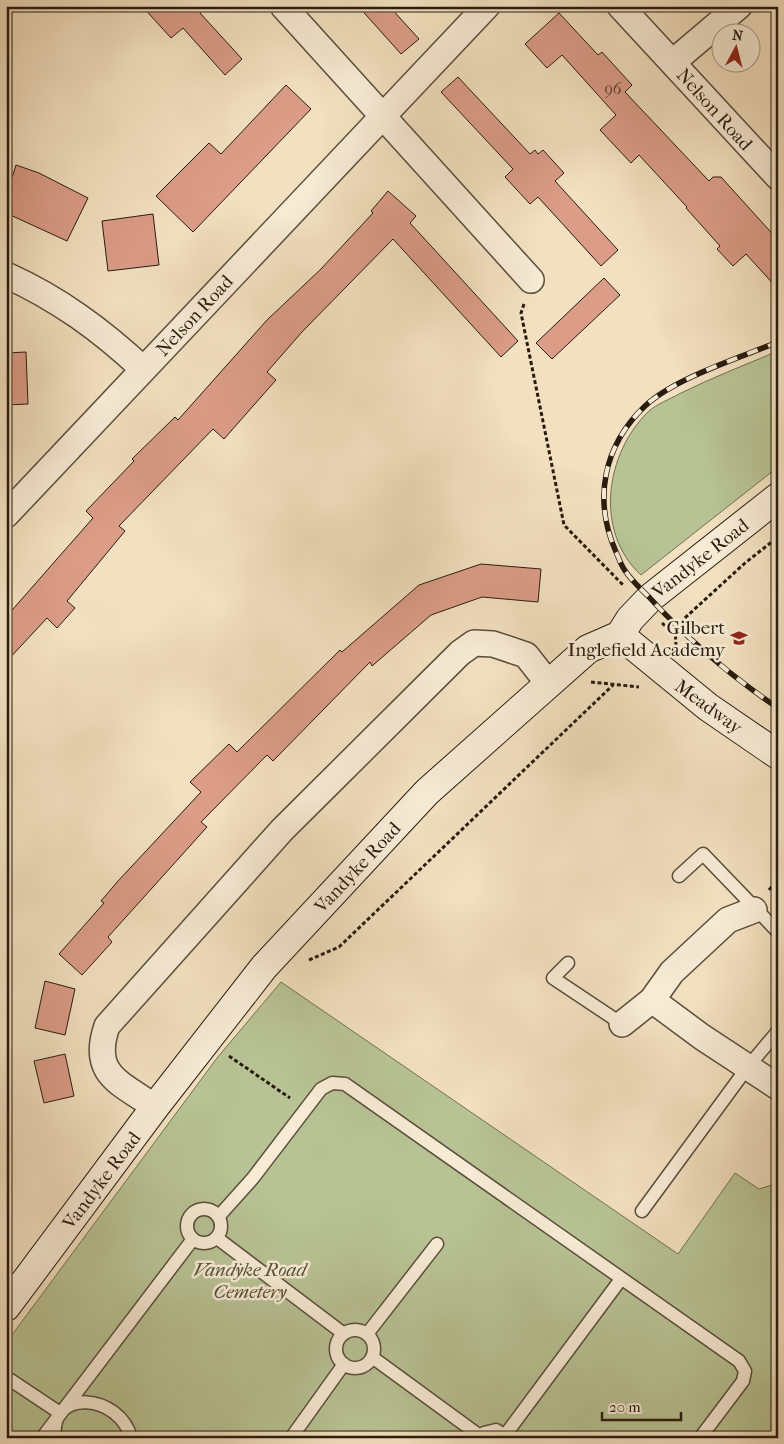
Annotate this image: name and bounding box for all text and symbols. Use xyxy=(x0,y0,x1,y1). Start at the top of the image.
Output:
north arrow xyxy=(712,22,762,72)
text: N xyxy=(731,27,744,45)
street label: Nelson Road xyxy=(672,64,757,156)
house number: 96 xyxy=(604,79,622,98)
street label: Nelson Road xyxy=(152,270,238,361)
street label: Vandyke Road xyxy=(647,514,754,604)
place label: Gilbert Inglefield Academy xyxy=(568,617,726,661)
school or university icon: Gilbert Inglefield Academy xyxy=(729,628,749,648)
street label: Meadway xyxy=(670,675,747,739)
street label: Vandyke Road xyxy=(309,817,406,918)
street label: Vandyke Road xyxy=(57,1127,146,1234)
park label: Vandyke Road Cemetery xyxy=(194,1259,309,1303)
scale bar xyxy=(602,1389,680,1421)
text: 20 m xyxy=(609,1398,641,1416)

